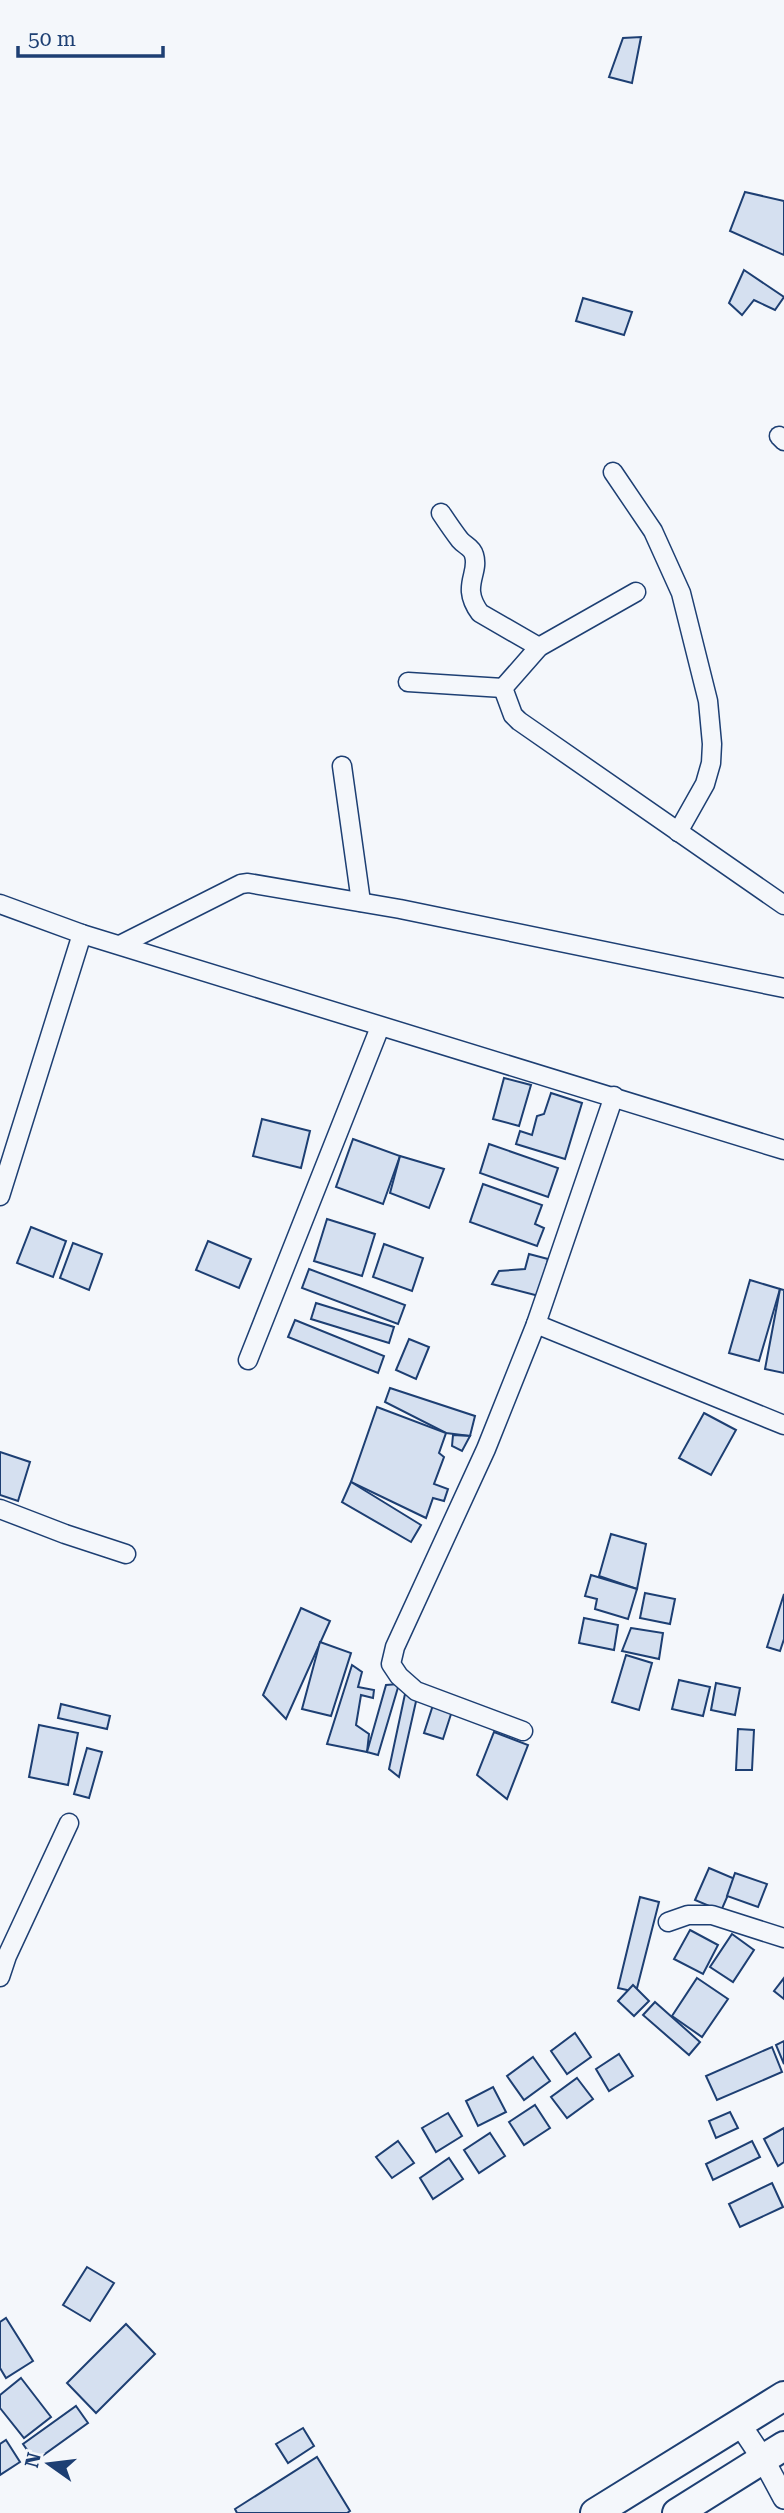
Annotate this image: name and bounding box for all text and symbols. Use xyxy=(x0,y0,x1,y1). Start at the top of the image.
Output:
scale bar xyxy=(18,14,163,58)
text: 50 m xyxy=(28,27,76,51)
north arrow xyxy=(14,2429,84,2499)
text: N xyxy=(20,2450,46,2470)

